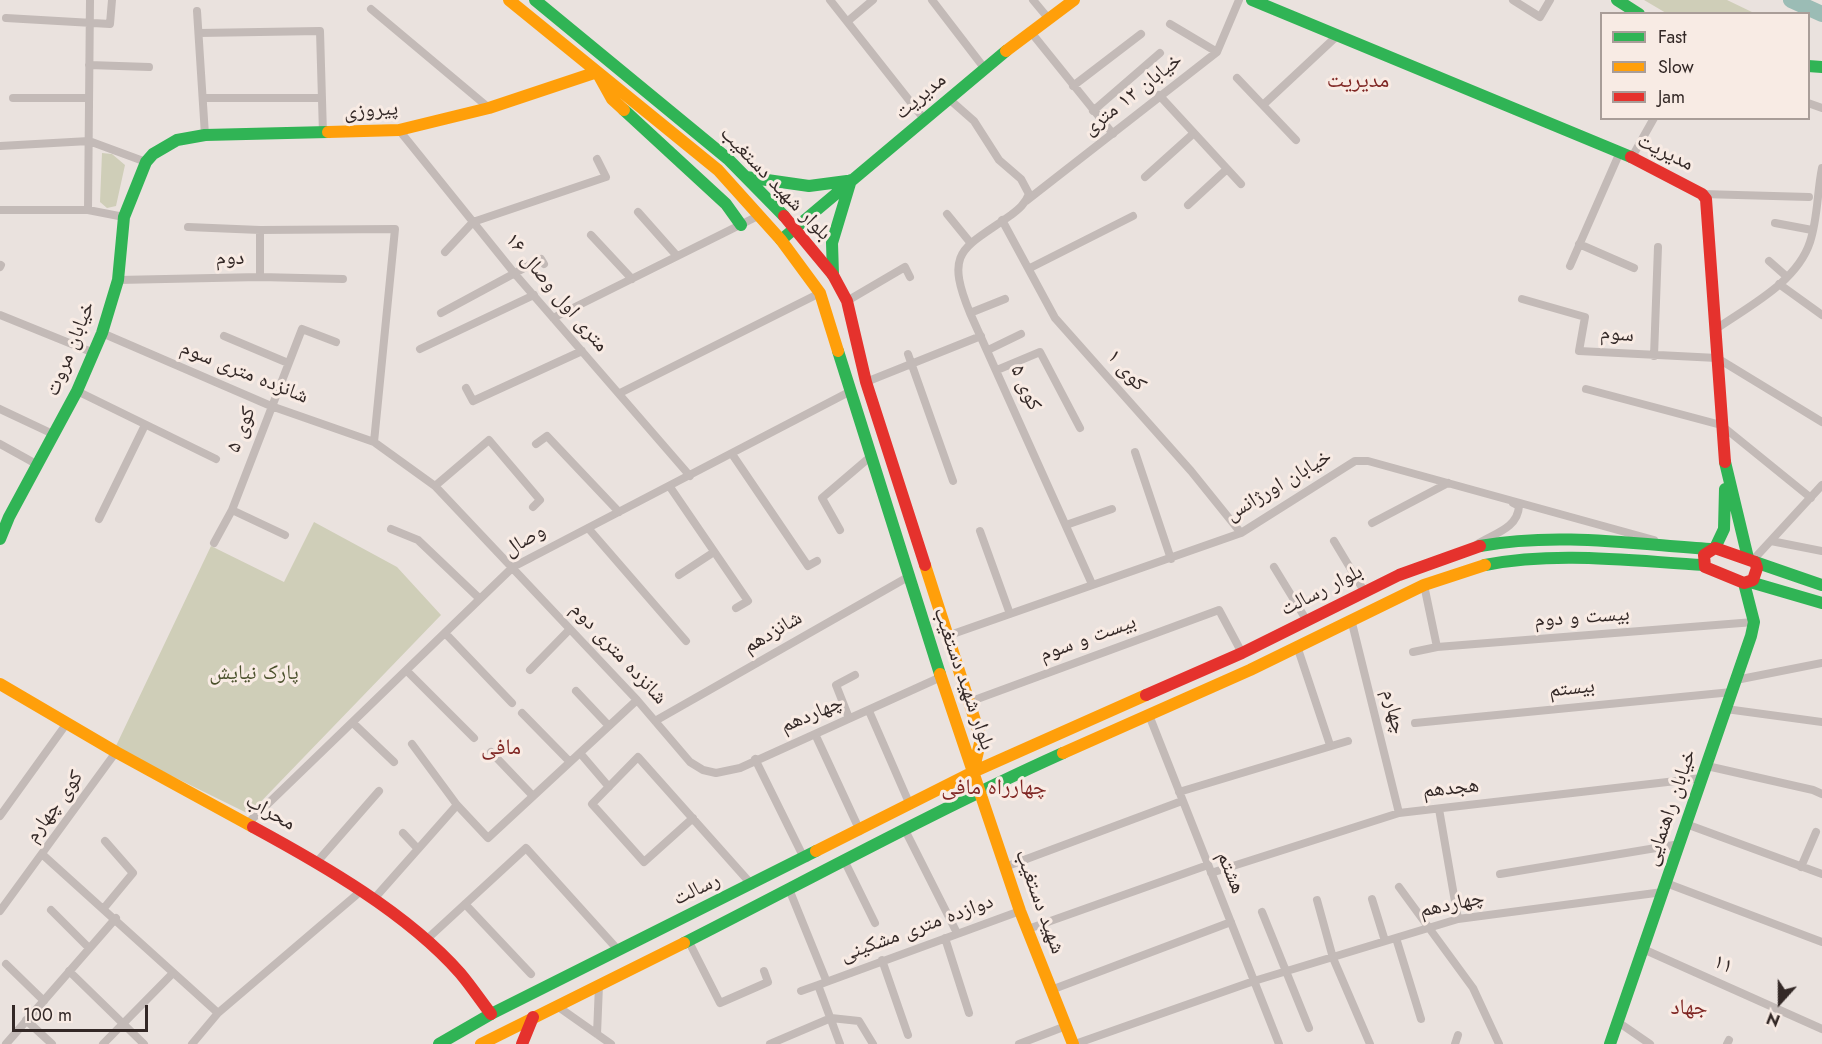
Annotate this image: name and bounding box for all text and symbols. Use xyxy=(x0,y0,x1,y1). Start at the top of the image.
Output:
legend xyxy=(1600,12,1810,120)
text: Fast xyxy=(1658,24,1687,50)
street label: خیابان ۱۲ متری xyxy=(1078,48,1188,142)
text: Slow xyxy=(1658,54,1694,80)
street label: مدیریت xyxy=(890,68,952,126)
district label: مدیریت xyxy=(1327,69,1389,95)
text: Jam xyxy=(1658,84,1685,110)
street label: پیروزی xyxy=(343,97,399,125)
street label: بلوار شهید دستغیب xyxy=(714,122,836,246)
street label: مدیریت xyxy=(1633,129,1697,177)
street label: ۱۶ متری اول وصال xyxy=(499,228,613,358)
street label: دوم xyxy=(215,246,245,272)
street label: خیابان مروت xyxy=(41,298,101,400)
street label: سوم xyxy=(1599,321,1635,349)
street label: شانزده متری سوم xyxy=(176,336,312,410)
street label: کوی ۱ xyxy=(1101,345,1151,397)
street label: کوی ۵ xyxy=(1004,361,1046,415)
street label: کوی ۵ xyxy=(222,403,262,457)
street label: خیابان اورژانس xyxy=(1221,445,1337,527)
street label: وصال xyxy=(500,519,550,563)
street label: بلوار رسالت xyxy=(1277,560,1367,622)
street label: شانزده متری دوم xyxy=(564,598,672,710)
street label: بیست و دوم xyxy=(1533,602,1631,634)
street label: بلوار شهید دستغیب xyxy=(927,604,999,754)
street label: شانزدهم xyxy=(739,606,807,660)
street label: بیست و سوم xyxy=(1036,610,1140,668)
park label: پارک نیایش xyxy=(209,661,299,687)
street label: بیستم xyxy=(1548,674,1596,704)
street label: چهارم xyxy=(1375,687,1411,737)
street label: چهاردهم xyxy=(777,691,847,739)
district label: مافی xyxy=(481,736,521,762)
street label: خیابان راهنمایی xyxy=(1639,746,1703,870)
street label: کوی چهارم xyxy=(20,766,90,848)
street label: هجدهم xyxy=(1422,774,1480,804)
district label: چهارراه مافی xyxy=(941,776,1047,802)
street label: محراب xyxy=(241,789,299,837)
street label: شهید دستغیب xyxy=(1008,846,1070,958)
street label: هشتم xyxy=(1210,848,1250,898)
street label: رسالت xyxy=(670,868,724,912)
street label: چهاردهم xyxy=(1417,886,1487,924)
street label: دوازده متری مشکینی xyxy=(837,890,997,968)
street label: ۱۱ xyxy=(1709,950,1737,980)
north arrow xyxy=(1750,972,1810,1032)
scale bar xyxy=(15,993,152,1031)
district label: جهاد xyxy=(1670,996,1708,1022)
text: 100 m xyxy=(23,1002,72,1028)
text: N xyxy=(1763,1006,1783,1032)

